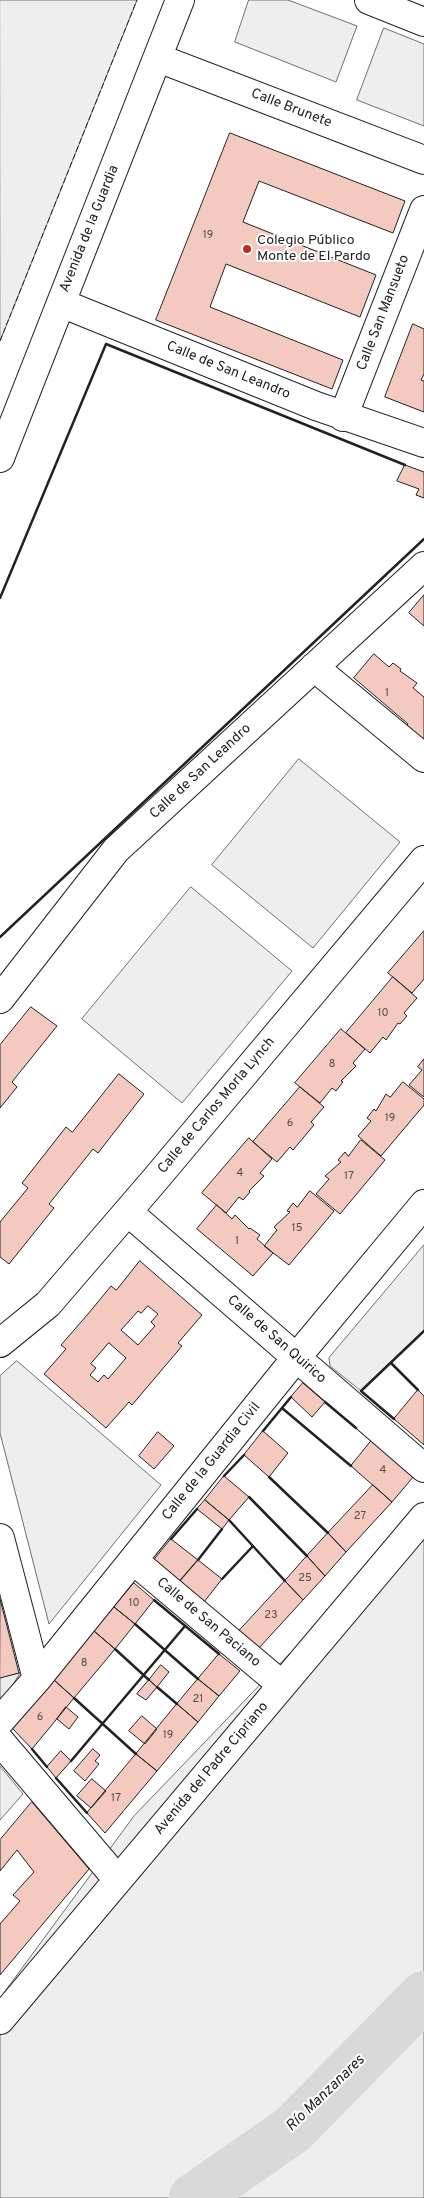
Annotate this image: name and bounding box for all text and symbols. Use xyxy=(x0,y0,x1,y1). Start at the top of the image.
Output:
street label: Calle Brunete xyxy=(248,86,334,132)
street label: Avenida de la Guardia xyxy=(57,163,123,295)
house number: 19 xyxy=(203,229,213,243)
place label: Colegio Público Monte de El Pardo xyxy=(257,233,371,266)
marker: Colegio Público Monte de El Pardo xyxy=(241,243,253,255)
street label: Calle San Mansueto xyxy=(354,253,414,373)
street label: Calle de San Leandro xyxy=(164,338,292,404)
house number: 1 xyxy=(385,687,389,701)
street label: Calle de San Leandro xyxy=(147,721,255,823)
house number: 10 xyxy=(377,1007,389,1021)
street label: Calle de Carlos Morla Lynch xyxy=(155,1034,279,1178)
house number: 8 xyxy=(329,1058,335,1072)
house number: 19 xyxy=(385,1112,395,1126)
house number: 6 xyxy=(287,1117,293,1131)
house number: 4 xyxy=(237,1167,243,1181)
house number: 17 xyxy=(344,1170,354,1184)
house number: 15 xyxy=(292,1222,302,1236)
house number: 1 xyxy=(235,1235,239,1249)
street label: Calle de San Quirico xyxy=(223,1292,329,1388)
street label: Calle de la Guardia Civil xyxy=(159,1400,265,1524)
house number: 4 xyxy=(380,1464,386,1478)
house number: 27 xyxy=(354,1510,366,1524)
house number: 25 xyxy=(298,1572,312,1586)
street label: Calle de San Paciano xyxy=(153,1575,263,1671)
house number: 10 xyxy=(128,1597,140,1611)
house number: 23 xyxy=(264,1609,278,1623)
house number: 8 xyxy=(81,1657,87,1671)
house number: 21 xyxy=(193,1693,203,1707)
street label: Avenida del Padre Cipriano xyxy=(151,1699,273,1839)
house number: 6 xyxy=(37,1711,43,1725)
house number: 19 xyxy=(163,1729,173,1743)
house number: 17 xyxy=(111,1792,121,1806)
water label: Río Manzanares xyxy=(283,2052,369,2136)

